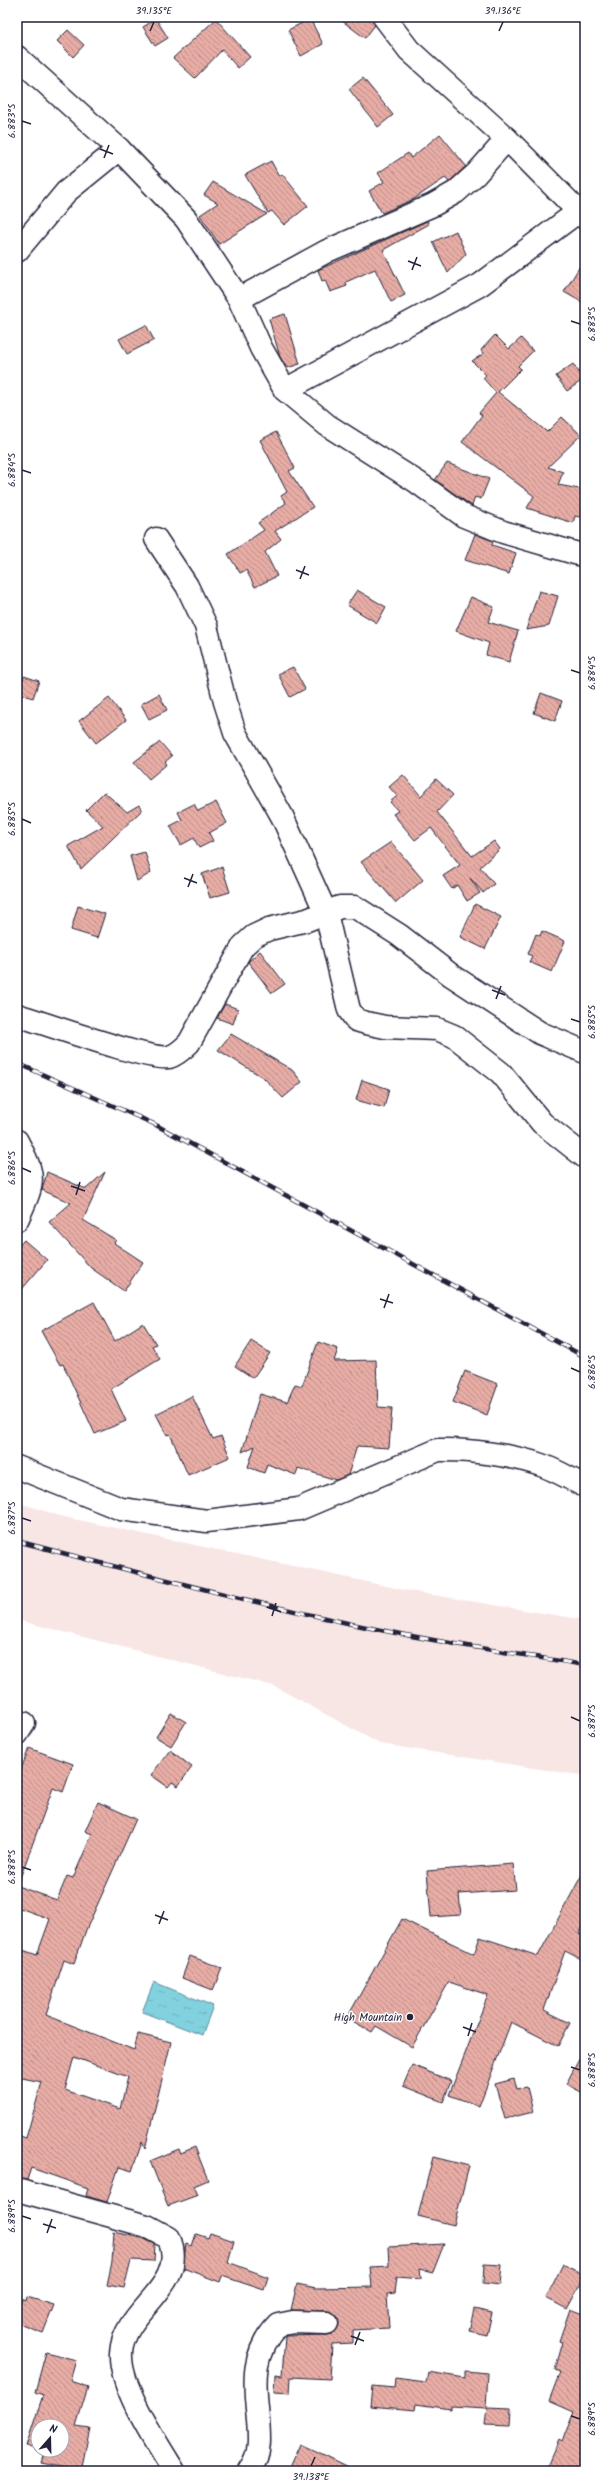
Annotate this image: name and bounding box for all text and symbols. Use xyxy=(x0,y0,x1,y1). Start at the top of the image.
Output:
text: 39.135°E xyxy=(136,3,173,19)
text: 39.136°E xyxy=(485,3,522,19)
text: 6.883°S xyxy=(4,103,20,138)
text: 6.883°S xyxy=(584,306,600,341)
text: 6.884°S xyxy=(4,452,20,487)
text: 6.884°S xyxy=(584,655,600,690)
text: 6.885°S xyxy=(4,801,20,836)
text: 6.885°S xyxy=(584,1004,600,1039)
text: 6.886°S xyxy=(4,1150,20,1185)
text: 6.886°S xyxy=(584,1354,600,1389)
text: 6.887°S xyxy=(4,1501,20,1535)
text: 6.887°S xyxy=(584,1704,600,1738)
text: 6.888°S xyxy=(4,1849,20,1884)
place label: High Mountain xyxy=(334,2009,402,2027)
marker: High Mountain xyxy=(405,2012,415,2022)
text: 6.888°S xyxy=(584,2052,600,2087)
text: 6.889°S xyxy=(4,2199,20,2233)
text: 6.889°S xyxy=(584,2402,600,2436)
north arrow xyxy=(30,2418,70,2458)
text: N xyxy=(47,2420,59,2439)
text: 39.138°E xyxy=(292,2469,331,2485)

